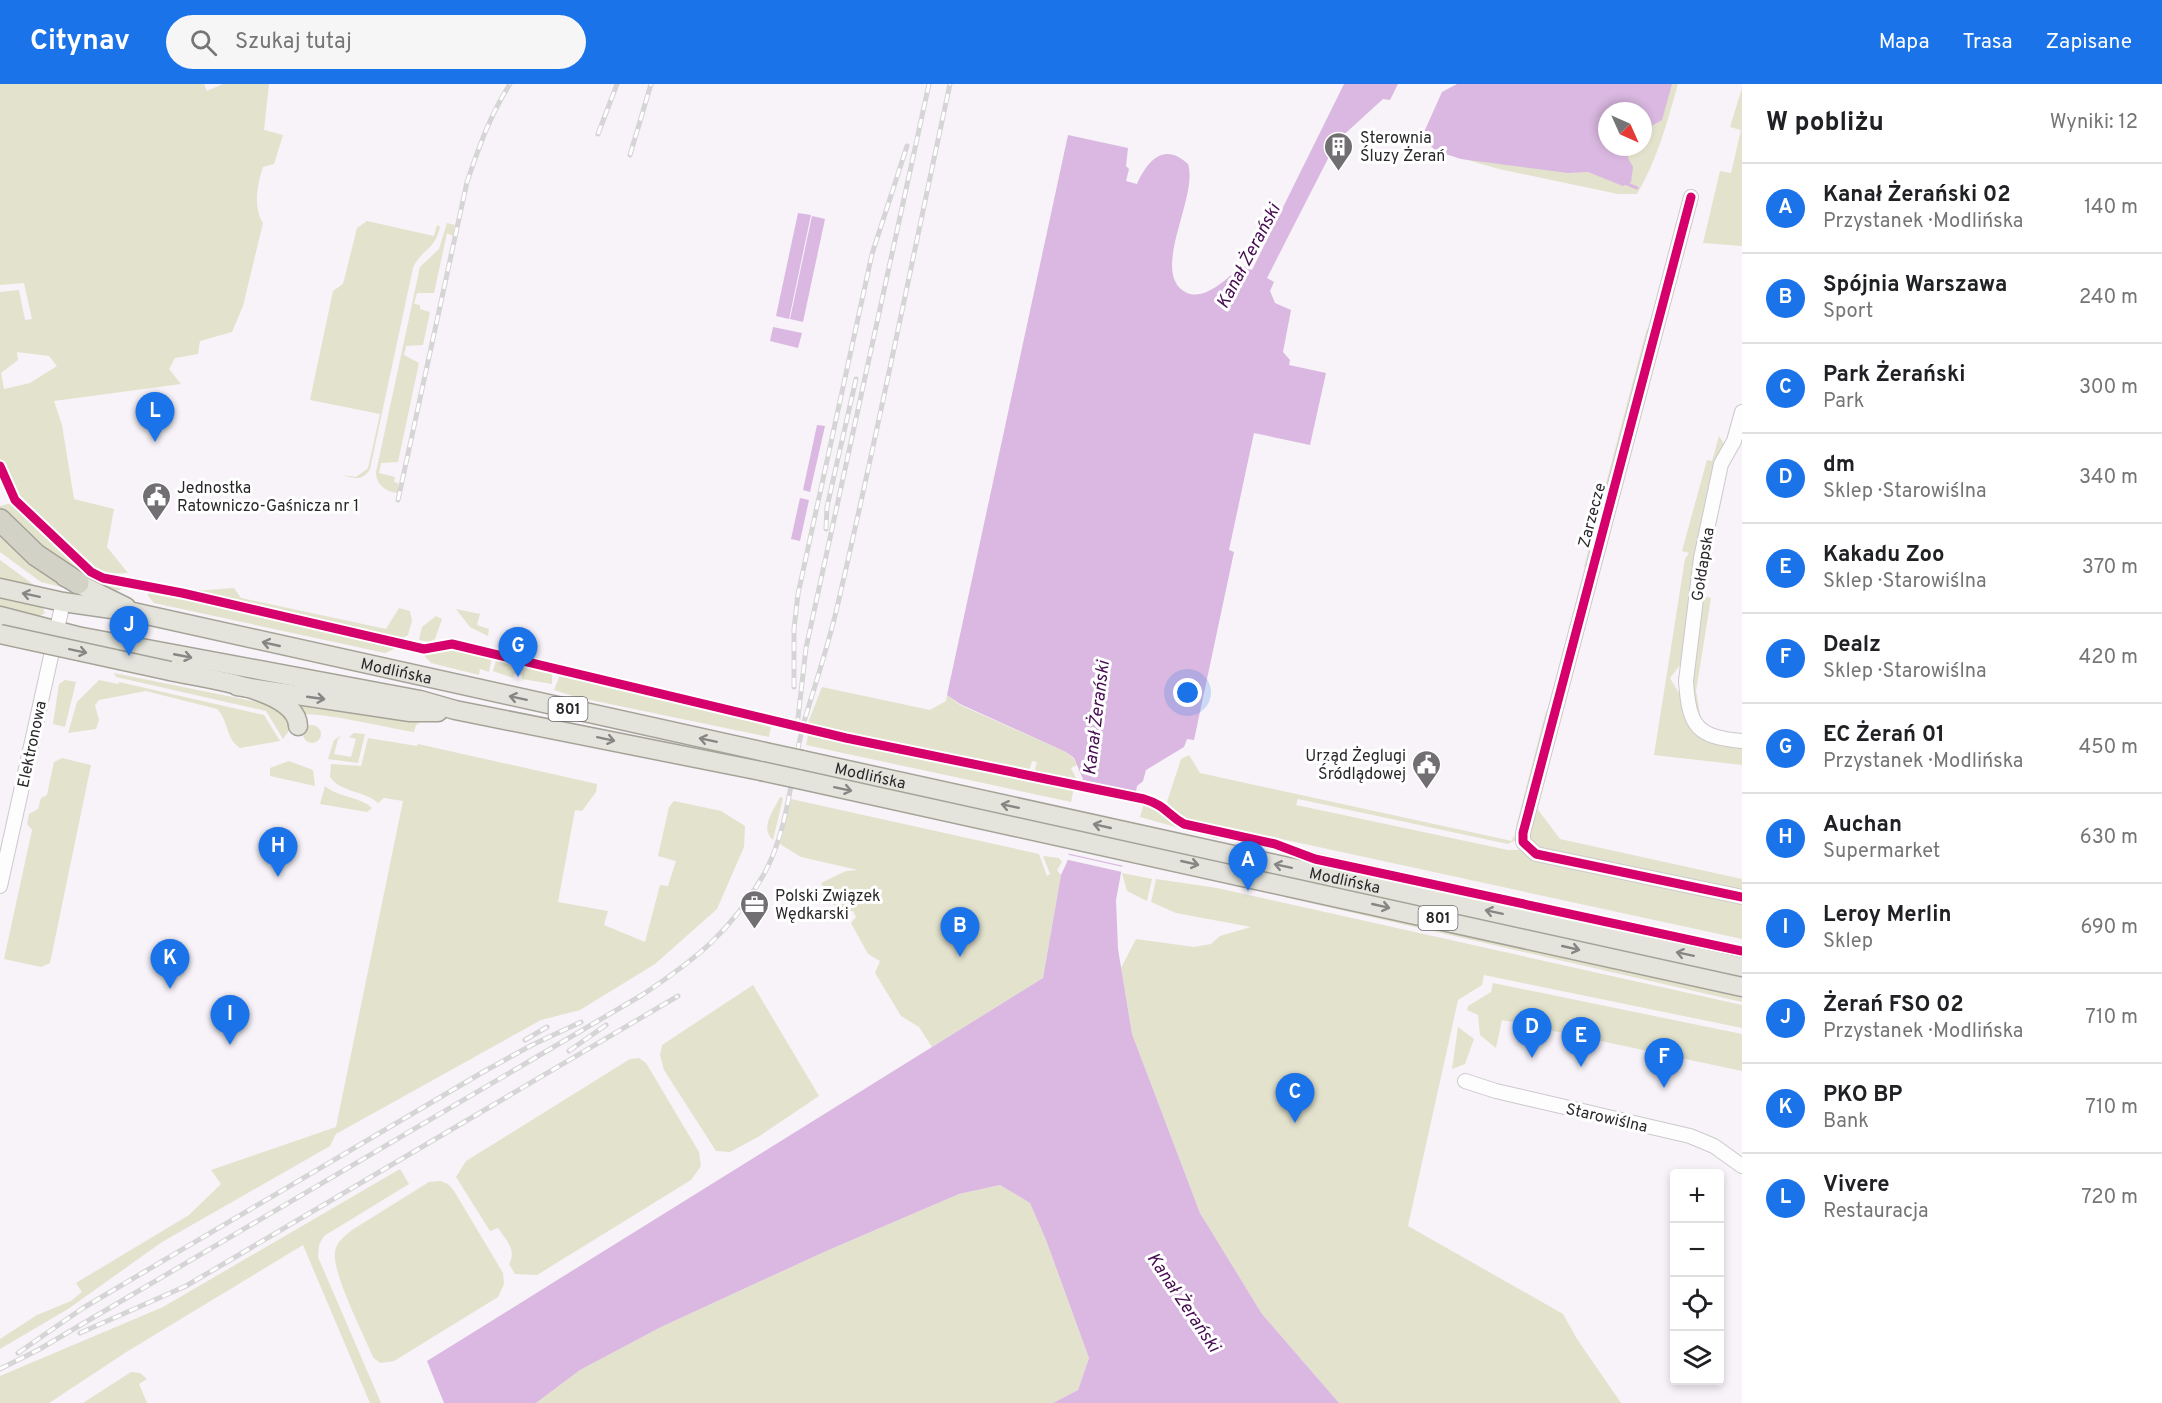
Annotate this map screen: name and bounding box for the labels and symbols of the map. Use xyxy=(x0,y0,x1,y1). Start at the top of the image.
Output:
north arrow xyxy=(1598,102,1652,156)
place label: Sterownia Śluzy Żerań xyxy=(1360,129,1445,167)
building icon: Sterownia Śluzy Żerań xyxy=(1323,130,1355,172)
water label: Kanał Żerański xyxy=(1210,198,1287,313)
pin: L xyxy=(136,392,174,442)
place label: Jednostka Ratowniczo-Gaśnicza nr 1 xyxy=(177,479,359,517)
public building icon: Jednostka Ratowniczo-Gaśnicza nr 1 xyxy=(140,480,172,522)
street label: Zarzecze xyxy=(1575,481,1611,550)
street label: Gołdapska xyxy=(1688,526,1720,603)
one-way arrow xyxy=(22,589,42,600)
pin: J xyxy=(110,606,148,656)
pin: G xyxy=(498,628,538,677)
one-way arrow xyxy=(262,637,281,649)
one-way arrow xyxy=(67,646,87,657)
one-way arrow xyxy=(172,651,192,662)
street label: Modlińska xyxy=(358,655,433,690)
water label: Kanał Żerański xyxy=(1077,658,1116,777)
your location xyxy=(1173,678,1202,707)
one-way arrow xyxy=(509,691,528,703)
one-way arrow xyxy=(306,693,325,704)
road number: 801 xyxy=(548,697,588,721)
street label: Elektronowa xyxy=(14,699,52,790)
one-way arrow xyxy=(699,733,718,745)
one-way arrow xyxy=(596,734,616,745)
place label: Urząd Żeglugi Śródlądowej xyxy=(1305,746,1406,785)
public building icon: Urząd Żeglugi Śródlądowej xyxy=(1411,748,1443,790)
street label: Modlińska xyxy=(832,759,907,795)
one-way arrow xyxy=(834,783,853,795)
one-way arrow xyxy=(1001,800,1020,812)
one-way arrow xyxy=(1093,820,1112,832)
pin: H xyxy=(258,828,298,877)
pin: A xyxy=(1228,842,1268,891)
one-way arrow xyxy=(1181,858,1200,870)
one-way arrow xyxy=(1274,860,1294,871)
street label: Modlińska xyxy=(1307,864,1382,899)
place label: Polski Związek Wędkarski xyxy=(775,887,881,925)
office icon: Polski Związek Wędkarski xyxy=(738,888,770,930)
one-way arrow xyxy=(1371,900,1390,912)
road number: 801 xyxy=(1418,906,1458,930)
one-way arrow xyxy=(1485,906,1504,918)
pin: B xyxy=(940,908,980,957)
pin: K xyxy=(150,940,190,989)
one-way arrow xyxy=(1561,943,1580,954)
one-way arrow xyxy=(1676,948,1695,960)
pin: I xyxy=(210,996,250,1045)
pin: D xyxy=(1512,1008,1552,1058)
pin: E xyxy=(1562,1018,1600,1067)
pin: F xyxy=(1644,1038,1684,1088)
pin: C xyxy=(1276,1074,1314,1123)
street label: Starowiślna xyxy=(1564,1100,1649,1138)
water label: Kanał Żerański xyxy=(1141,1247,1227,1358)

